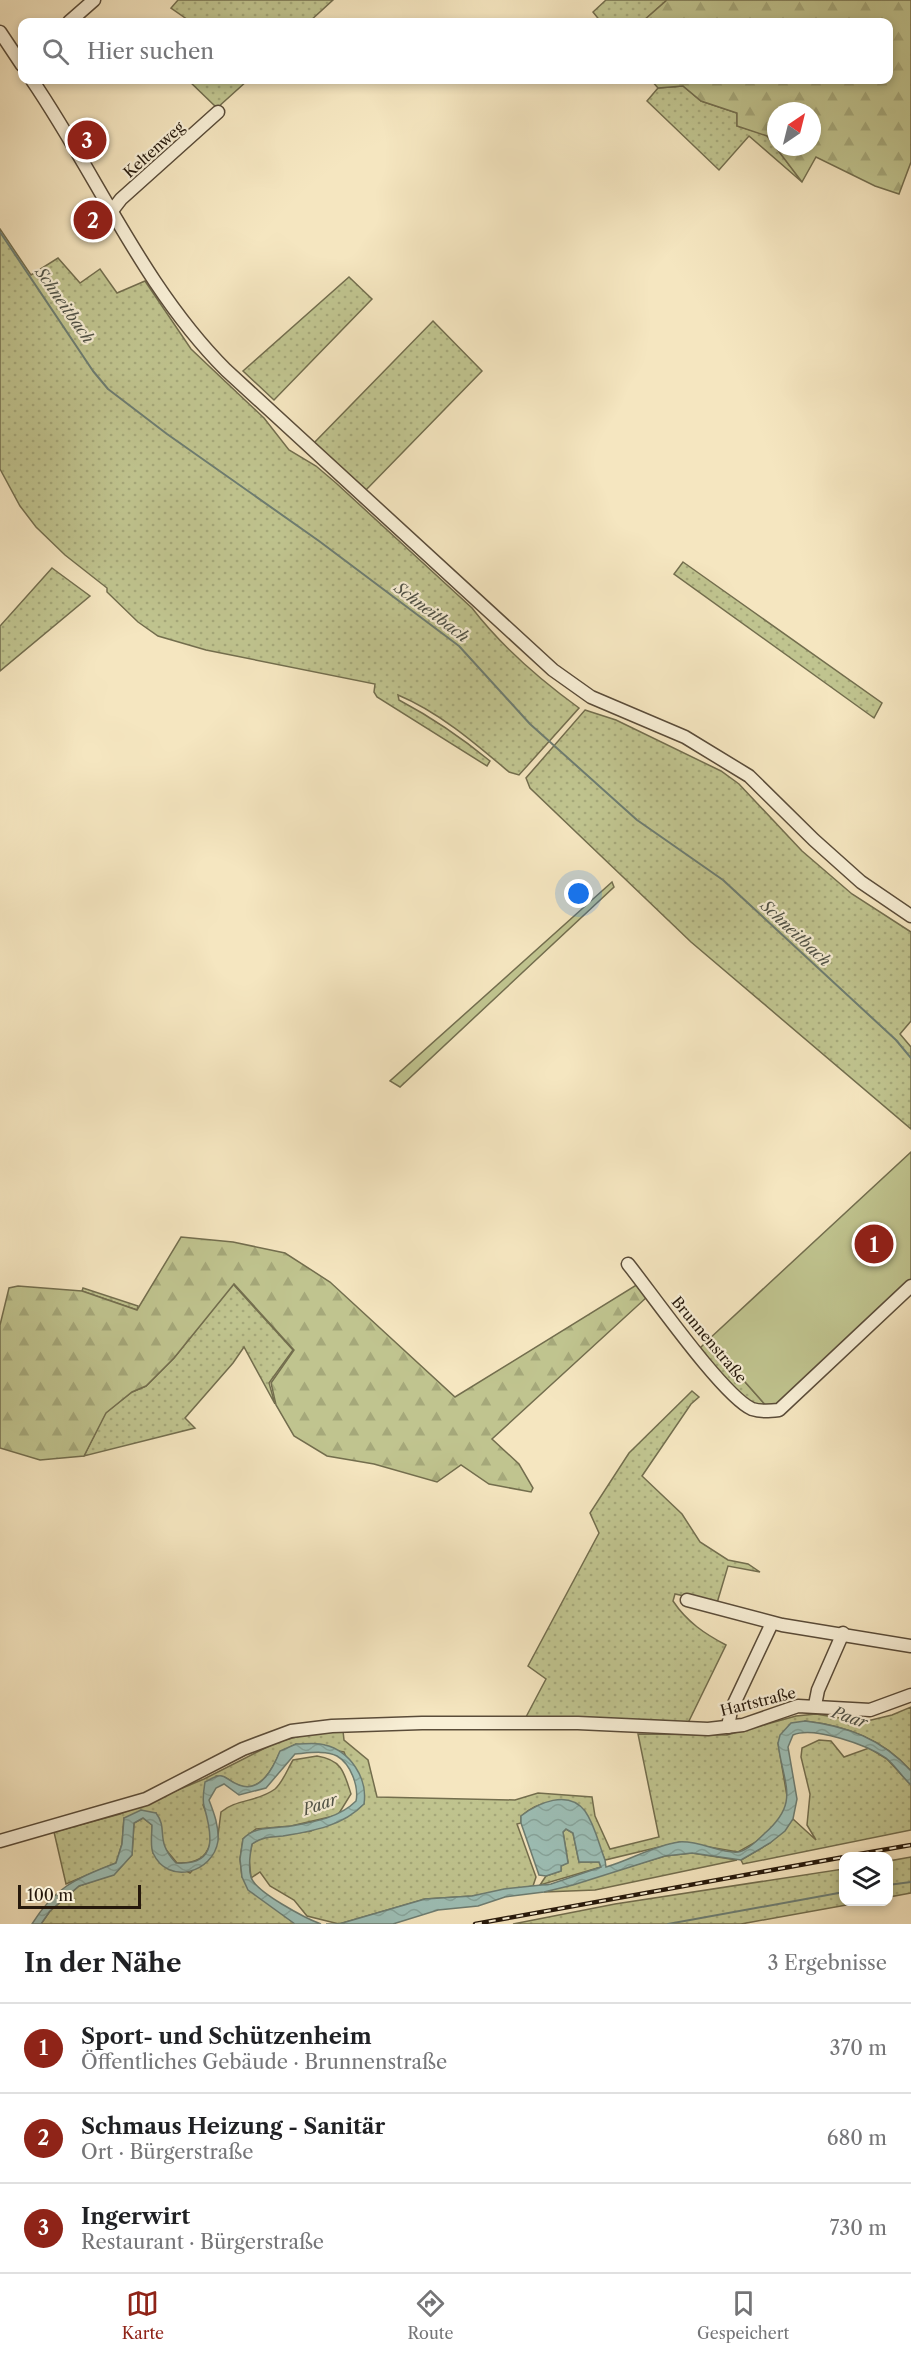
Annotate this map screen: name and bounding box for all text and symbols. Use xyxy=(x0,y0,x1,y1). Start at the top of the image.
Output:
search box xyxy=(18,18,893,84)
icon: search xyxy=(39,35,72,68)
text: Hier suchen xyxy=(87,38,214,65)
north arrow xyxy=(767,102,821,156)
street label: Keltenweg xyxy=(119,117,188,182)
pin: 3 xyxy=(68,118,106,162)
pin: 2 xyxy=(74,198,112,242)
water label: Schneitbach xyxy=(31,262,99,347)
water label: Schneitbach xyxy=(390,577,473,647)
your location xyxy=(564,879,593,908)
water label: Schneitbach xyxy=(756,895,835,970)
pin: 1 xyxy=(854,1222,894,1266)
street label: Brunnenstraße xyxy=(668,1292,751,1387)
street label: Hartstraße xyxy=(718,1683,798,1720)
water label: Paar xyxy=(828,1701,872,1733)
water label: Paar xyxy=(298,1788,342,1820)
map controls xyxy=(839,1852,893,1906)
button: layers xyxy=(839,1852,893,1906)
scale bar xyxy=(18,1882,141,1910)
text: 100 m xyxy=(27,1885,73,1905)
text: In der Nähe xyxy=(24,1947,181,1979)
text: 3 Ergebnisse xyxy=(768,1951,887,1975)
text: Sport- und Schützenheim xyxy=(81,2023,372,2050)
text: 1 xyxy=(39,2036,48,2060)
text: 370 m xyxy=(830,2036,887,2060)
text: Öffentliches Gebäude · Brunnenstraße xyxy=(81,2050,447,2074)
text: Schmaus Heizung - Sanitär xyxy=(81,2113,385,2140)
text: 2 xyxy=(38,2126,49,2150)
text: 680 m xyxy=(827,2126,887,2150)
text: Ort · Bürgerstraße xyxy=(81,2140,253,2164)
text: Ingerwirt xyxy=(81,2203,190,2230)
text: 3 xyxy=(38,2216,49,2240)
text: 730 m xyxy=(830,2216,887,2240)
text: Restaurant · Bürgerstraße xyxy=(81,2230,324,2254)
tab: Karte xyxy=(122,2287,164,2343)
tab: Route xyxy=(408,2287,453,2343)
tab: Gespeichert xyxy=(697,2287,789,2343)

